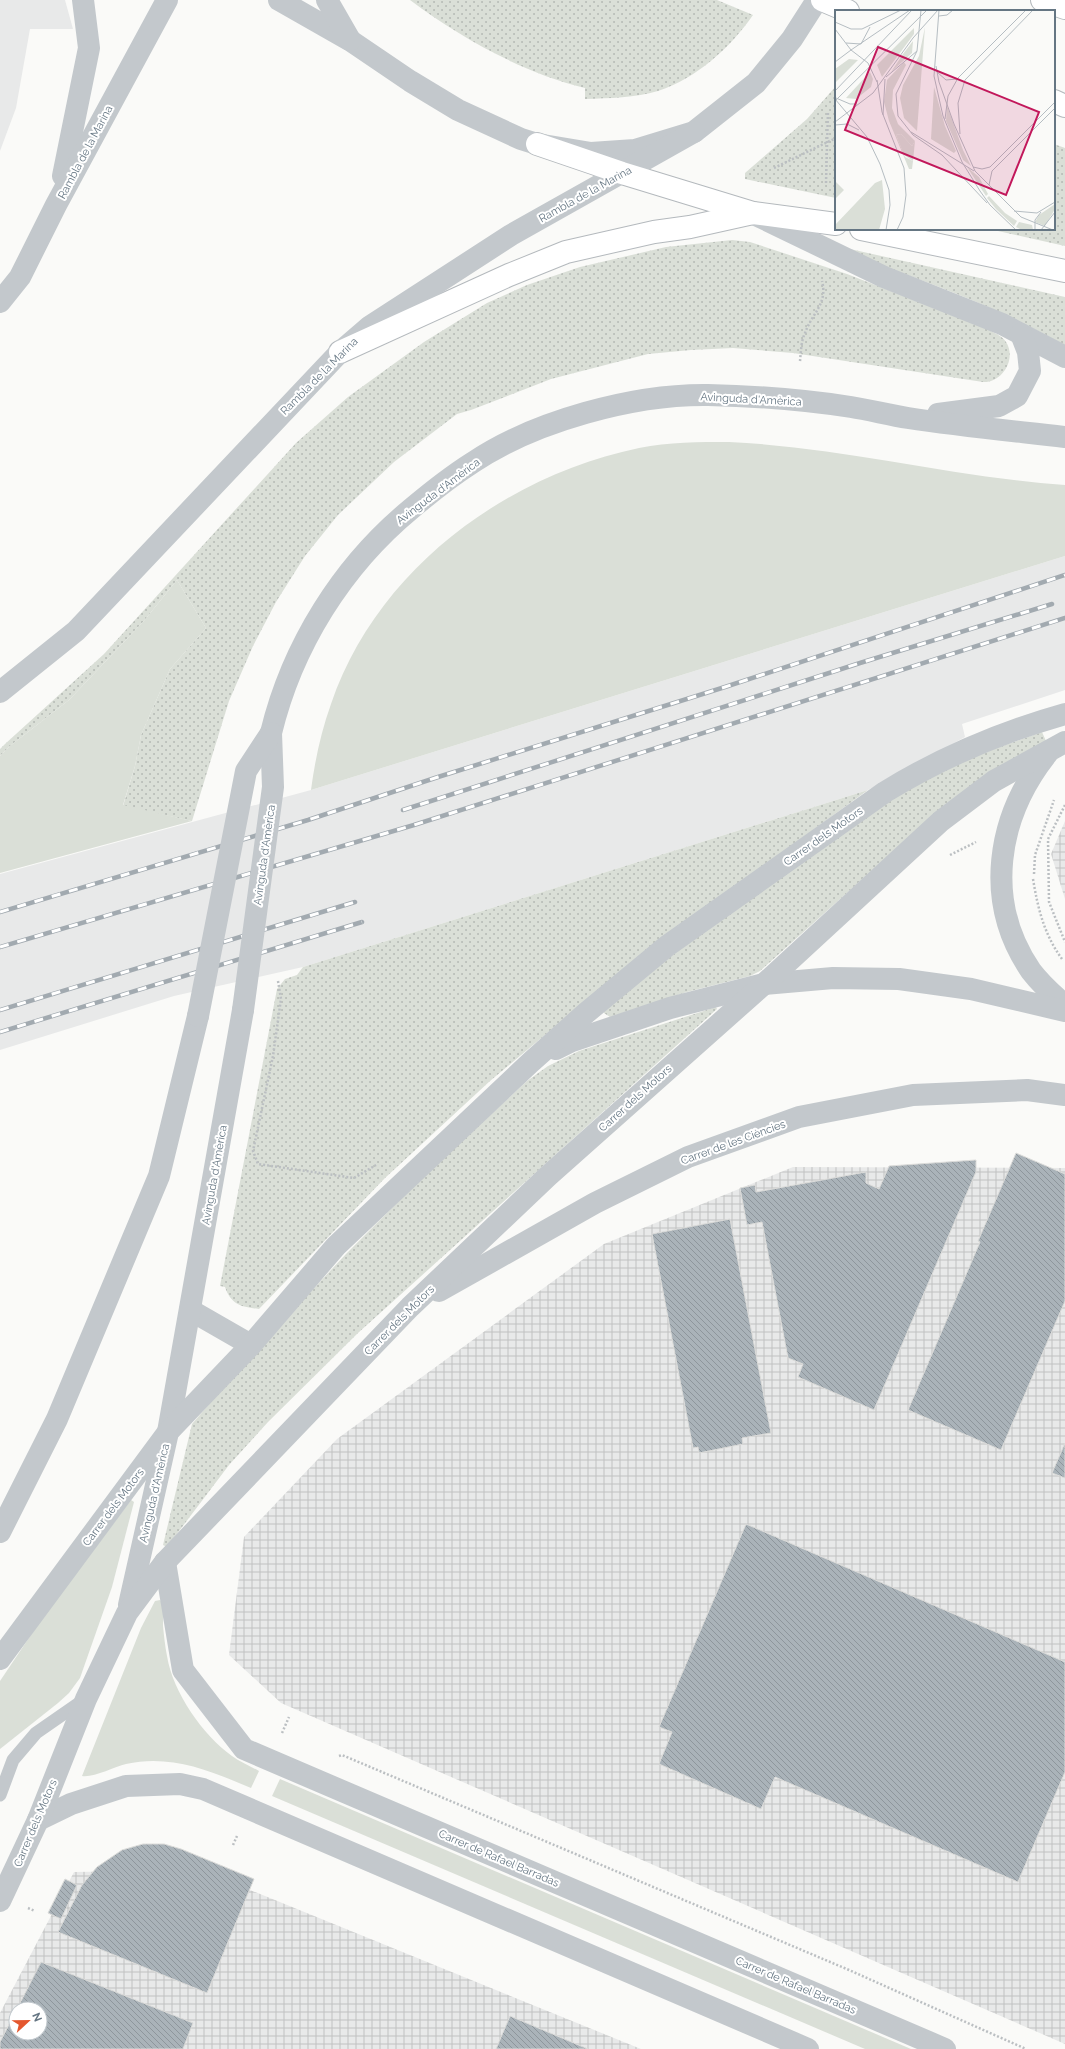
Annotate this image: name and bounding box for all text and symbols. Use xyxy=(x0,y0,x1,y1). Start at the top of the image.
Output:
inset map xyxy=(835,10,1055,230)
street label: Rambla de la Marina xyxy=(55,103,116,201)
street label: Rambla de la Marina xyxy=(537,164,634,225)
street label: Rambla de la Marina xyxy=(278,335,361,418)
street label: Avinguda d'Amèrica xyxy=(700,390,802,409)
street label: Avinguda d'Amèrica xyxy=(394,456,483,527)
street label: Avinguda d'Amèrica xyxy=(251,804,278,906)
street label: Carrer dels Motors xyxy=(781,804,865,869)
street label: Carrer dels Motors xyxy=(596,1062,674,1135)
street label: Carrer de les Ciències xyxy=(679,1117,787,1168)
street label: Avinguda d'Amèrica xyxy=(199,1124,230,1226)
street label: Carrer dels Motors xyxy=(362,1283,437,1358)
street label: Avinguda d'Amèrica xyxy=(137,1442,172,1544)
street label: Carrer dels Motors xyxy=(80,1466,147,1549)
street label: Carrer dels Motors xyxy=(11,1778,60,1869)
street label: Carrer de Rafael Barradas xyxy=(437,1827,561,1890)
street label: Carrer de Rafael Barradas xyxy=(734,1954,858,2017)
north arrow xyxy=(8,2001,48,2041)
text: N xyxy=(29,2011,44,2024)

